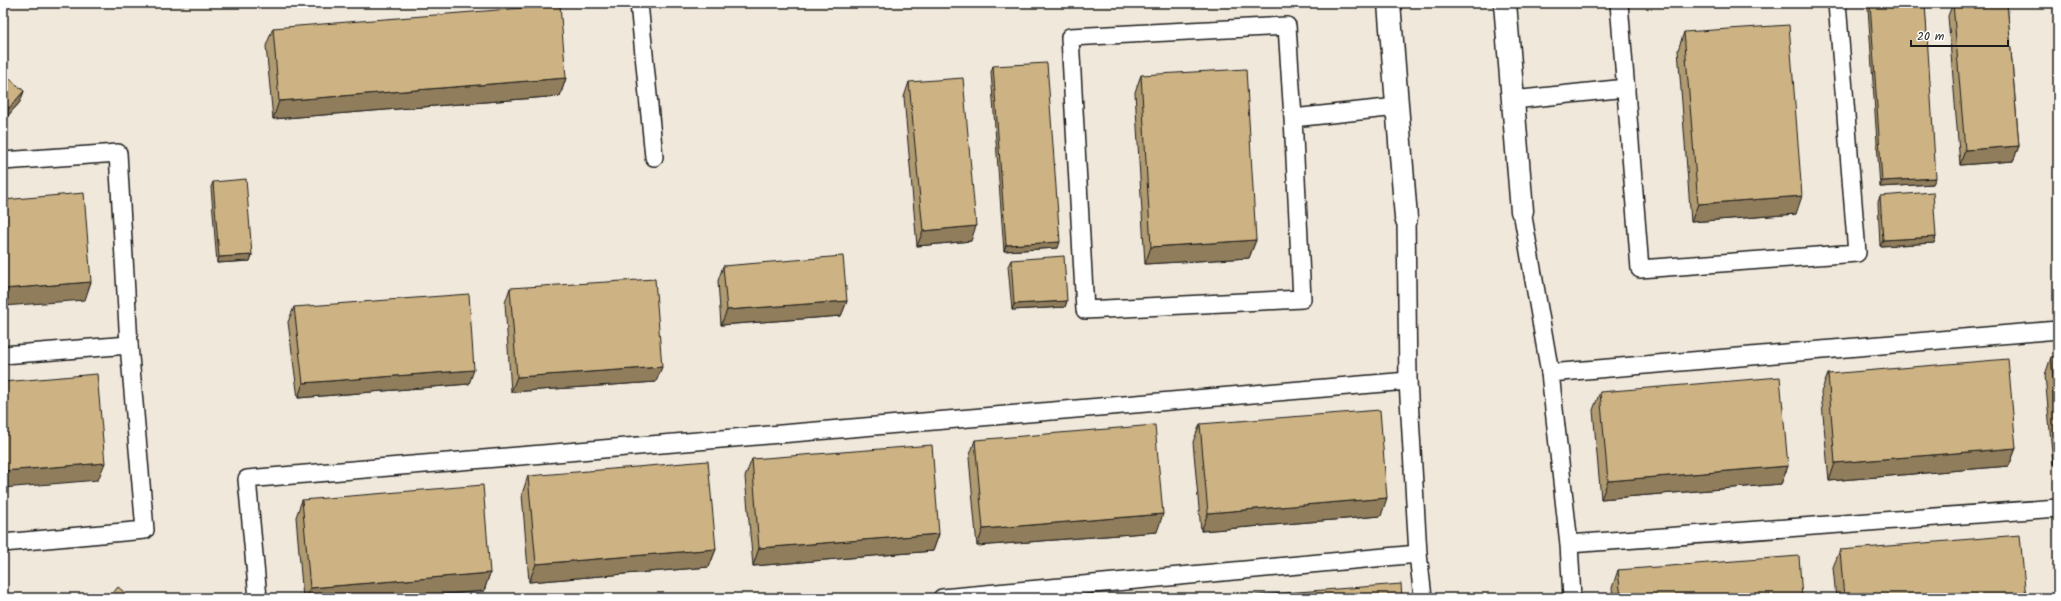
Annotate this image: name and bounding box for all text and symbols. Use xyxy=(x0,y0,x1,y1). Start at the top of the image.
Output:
scale bar xyxy=(1911,22,2008,48)
text: 20 m xyxy=(1917,27,1945,46)

